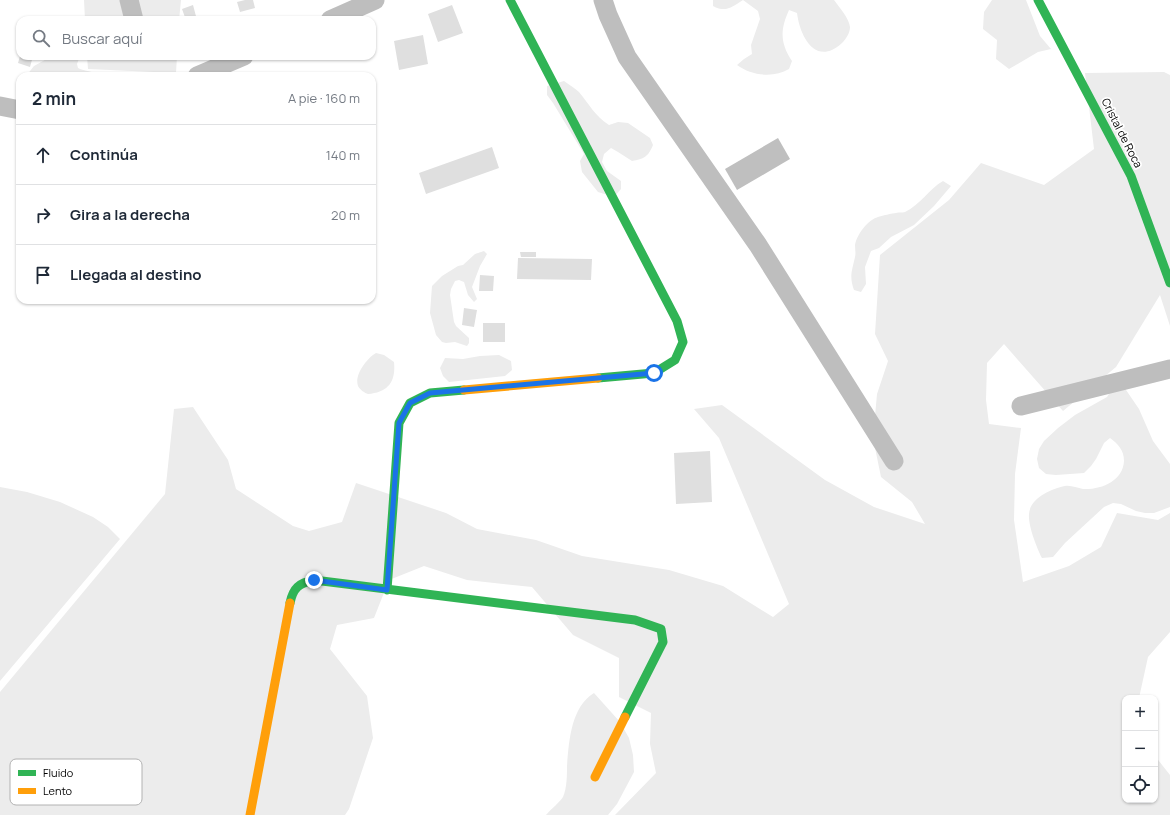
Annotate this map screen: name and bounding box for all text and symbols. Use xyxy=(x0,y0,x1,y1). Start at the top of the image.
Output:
search box xyxy=(16,16,376,60)
icon: search xyxy=(30,27,52,49)
text: Buscar aquí xyxy=(62,28,143,49)
text: 2 min xyxy=(32,87,76,110)
text: A pie · 160 m xyxy=(288,89,360,107)
street label: Cristal de Roca xyxy=(1098,95,1146,170)
icon: ahead xyxy=(32,144,54,166)
text: Continúa xyxy=(70,144,138,165)
text: 140 m xyxy=(326,146,360,164)
icon: right xyxy=(32,204,54,226)
text: Gira a la derecha xyxy=(70,204,190,225)
text: 20 m xyxy=(331,206,360,224)
icon: arrive xyxy=(32,264,54,286)
text: Llegada al destino xyxy=(70,264,202,285)
route start xyxy=(645,364,663,382)
route end xyxy=(305,571,323,589)
map controls xyxy=(1122,695,1158,803)
button: + xyxy=(1122,695,1158,731)
button: − xyxy=(1122,731,1158,767)
legend xyxy=(10,759,142,805)
text: Fluido xyxy=(43,765,74,780)
button: locate xyxy=(1122,767,1158,803)
text: Lento xyxy=(43,783,73,798)

